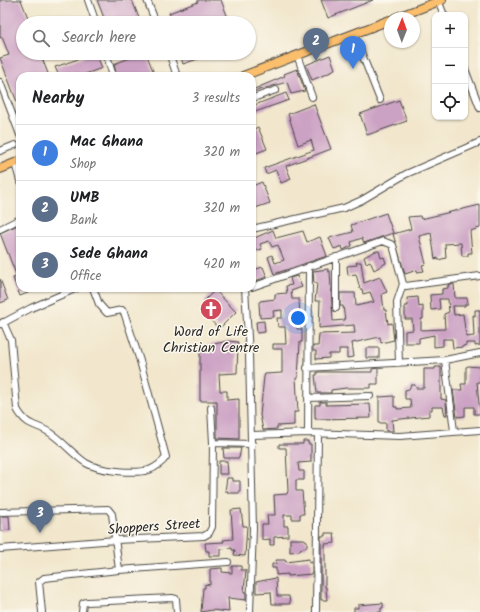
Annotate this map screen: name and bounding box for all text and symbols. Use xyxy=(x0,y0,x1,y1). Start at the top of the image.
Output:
north arrow xyxy=(384,12,420,48)
map controls xyxy=(432,12,468,120)
button: + xyxy=(432,12,468,48)
search box xyxy=(16,16,256,60)
text: Search here xyxy=(62,26,136,50)
icon: search xyxy=(30,27,52,49)
pin: 2 xyxy=(303,28,329,61)
pin: 1 xyxy=(340,36,366,69)
button: − xyxy=(432,48,468,84)
button: locate xyxy=(432,84,468,120)
text: Nearby xyxy=(32,85,84,112)
text: 3 results xyxy=(192,88,240,109)
text: Mac Ghana xyxy=(70,130,143,154)
text: 1 xyxy=(43,142,47,163)
text: 320 m xyxy=(203,142,240,163)
text: Shop xyxy=(70,154,96,175)
text: UMB xyxy=(70,186,100,210)
text: 2 xyxy=(41,198,49,219)
text: 320 m xyxy=(203,198,240,219)
text: Bank xyxy=(70,210,97,231)
text: Sede Ghana xyxy=(70,242,148,266)
text: 3 xyxy=(41,254,49,275)
text: 420 m xyxy=(203,254,240,275)
text: Office xyxy=(70,266,101,287)
church icon: Word of Life Christian Centre xyxy=(198,296,224,322)
your location xyxy=(288,308,308,328)
place label: Word of Life Christian Centre xyxy=(163,321,260,359)
pin: 3 xyxy=(27,500,53,533)
street label: Shoppers Street xyxy=(107,513,202,541)

